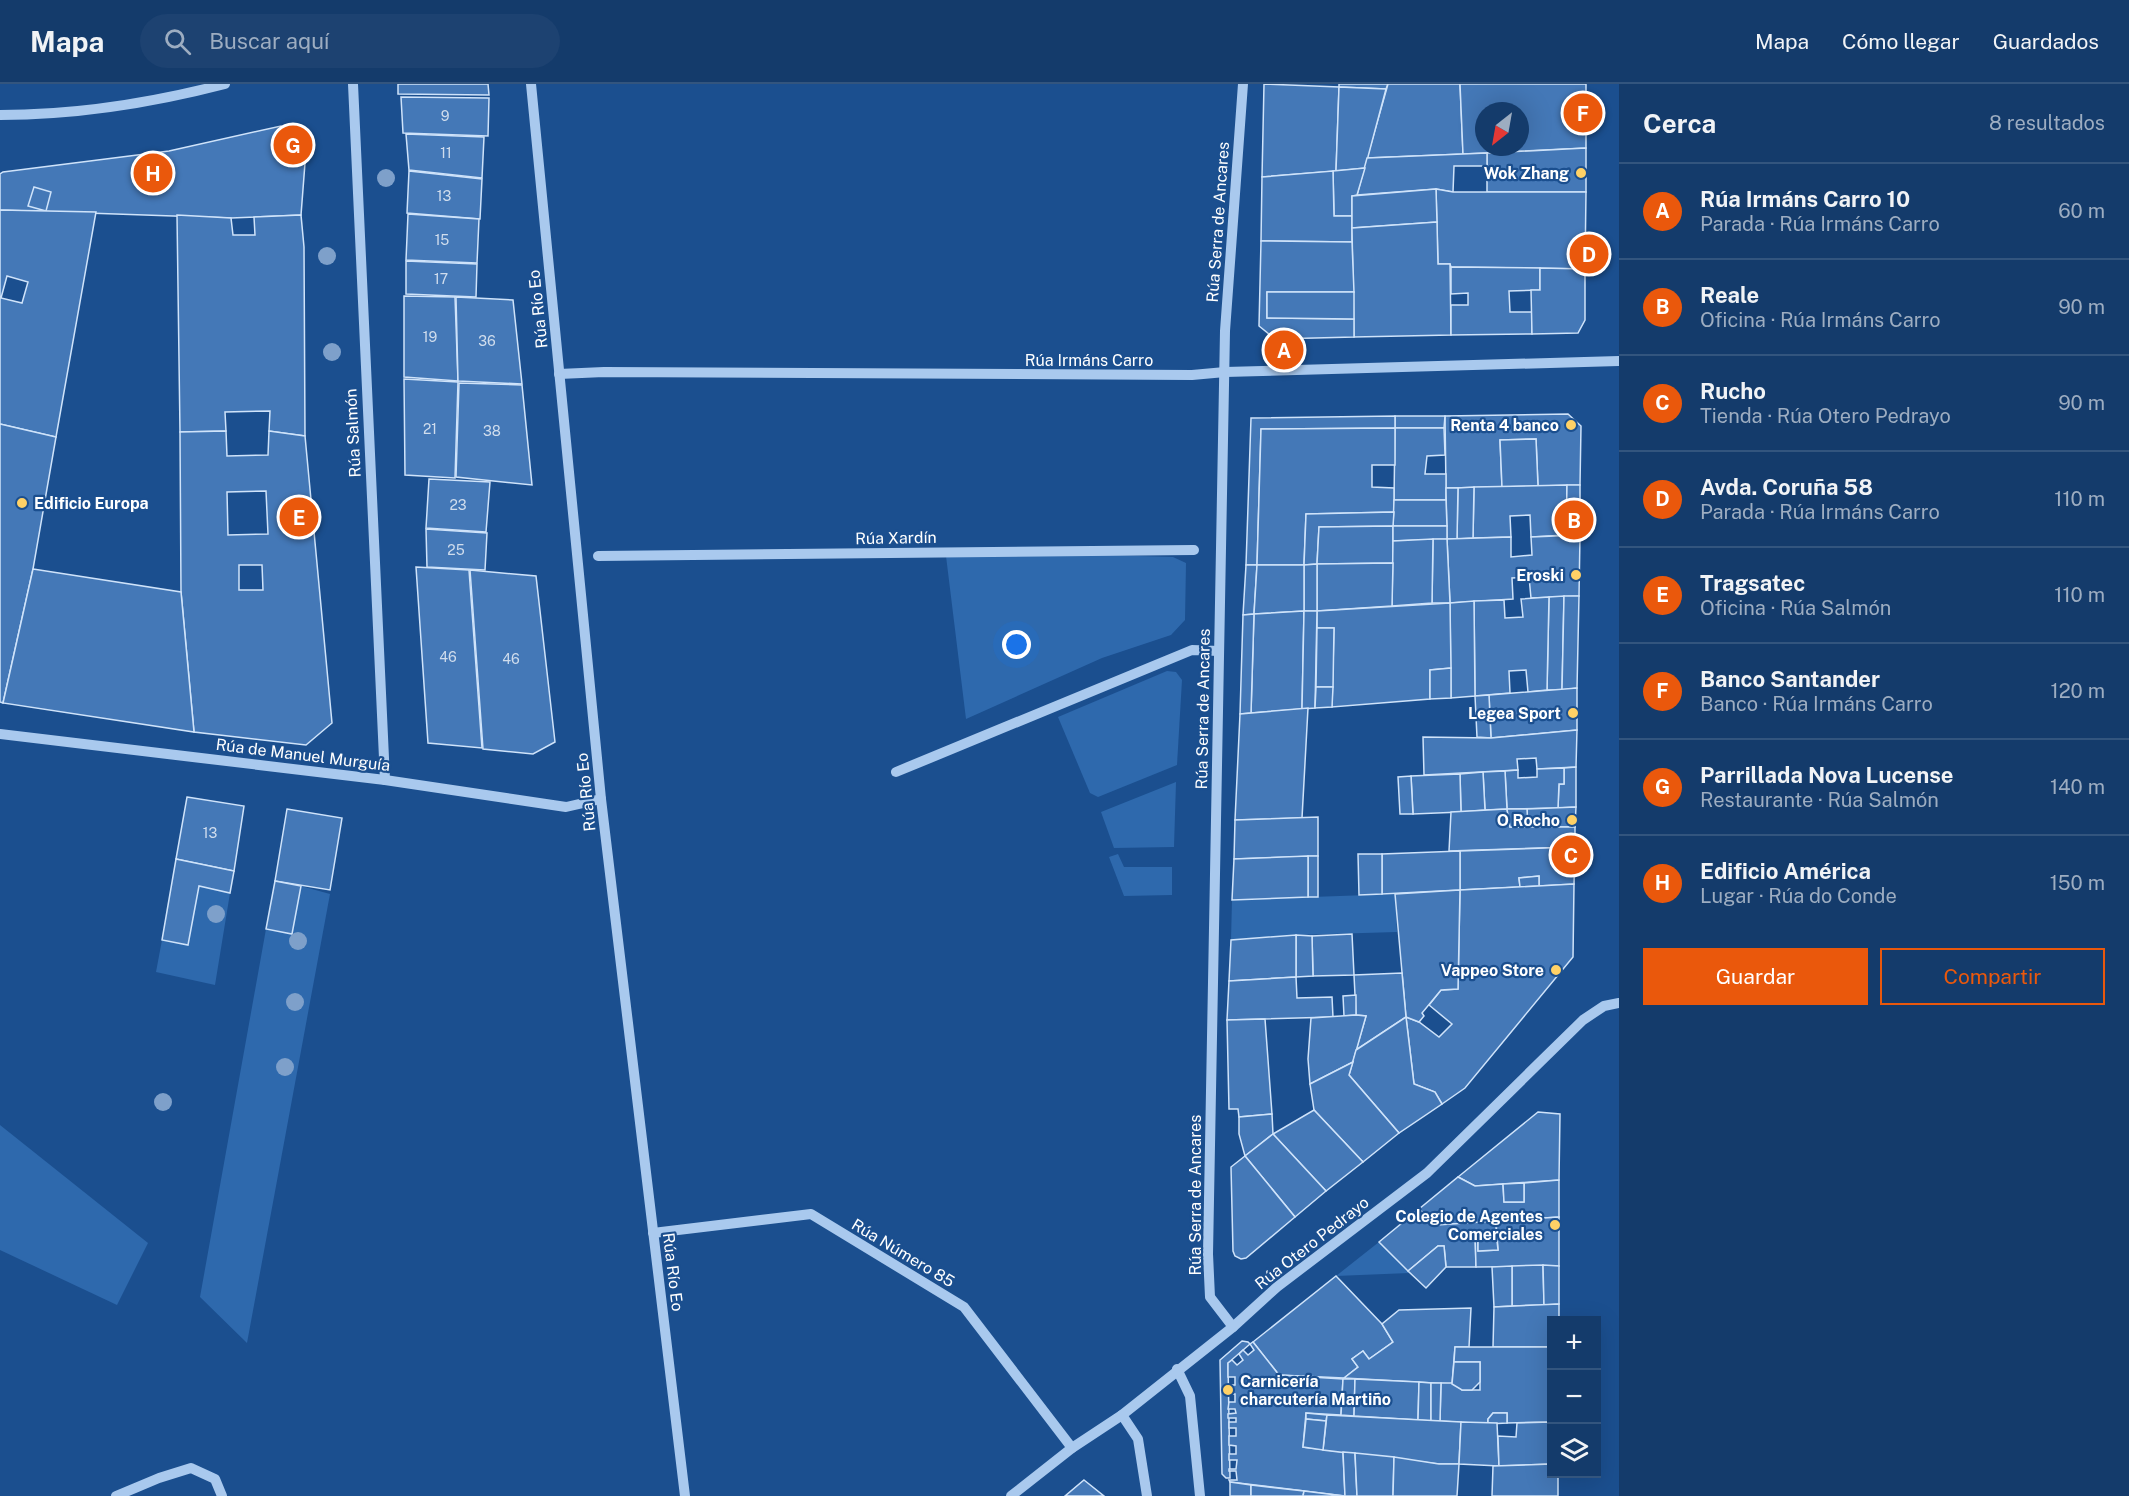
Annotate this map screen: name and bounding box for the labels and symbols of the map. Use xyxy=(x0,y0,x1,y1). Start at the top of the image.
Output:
pin: F xyxy=(1564,90,1602,135)
north arrow xyxy=(1475,102,1529,156)
house number: 9 xyxy=(441,108,450,124)
pin: G xyxy=(274,122,312,168)
street label: Rúa Serra de Ancares xyxy=(1203,141,1233,303)
house number: 11 xyxy=(440,145,452,161)
pin: H xyxy=(134,150,172,196)
place label: Wok Zhang xyxy=(1484,164,1569,183)
marker: Wok Zhang xyxy=(1574,166,1588,180)
house number: 13 xyxy=(437,188,451,204)
house number: 15 xyxy=(435,232,449,248)
pin: D xyxy=(1570,232,1608,276)
street label: Rúa Río Eo xyxy=(524,269,552,349)
house number: 17 xyxy=(434,271,448,287)
pin: A xyxy=(1264,328,1304,372)
house number: 19 xyxy=(423,329,437,345)
house number: 36 xyxy=(478,333,496,349)
street label: Rúa Irmáns Carro xyxy=(1025,351,1153,370)
street label: Rúa Salmón xyxy=(341,388,365,478)
place label: Renta 4 banco xyxy=(1450,416,1559,435)
marker: Renta 4 banco xyxy=(1564,418,1578,432)
house number: 21 xyxy=(423,421,437,437)
house number: 38 xyxy=(483,423,501,439)
place label: Edificio Europa xyxy=(34,494,149,513)
pin: E xyxy=(280,494,318,540)
marker: Edificio Europa xyxy=(15,496,29,510)
house number: 23 xyxy=(449,497,467,513)
pin: B xyxy=(1554,498,1594,542)
street label: Rúa Xardín xyxy=(855,528,937,548)
house number: 25 xyxy=(447,542,465,558)
place label: Eroski xyxy=(1516,566,1564,585)
marker: Eroski xyxy=(1569,568,1583,582)
street label: Rúa Serra de Ancares xyxy=(1192,628,1214,790)
your location xyxy=(1002,630,1031,659)
house number: 46 xyxy=(439,649,457,665)
house number: 46 xyxy=(502,651,520,667)
place label: Legea Sport xyxy=(1468,704,1561,723)
marker: Legea Sport xyxy=(1566,706,1580,720)
street label: Rúa de Manuel Murguía xyxy=(215,735,391,775)
street label: Rúa Río Eo xyxy=(572,752,600,832)
place label: O Rocho xyxy=(1497,811,1560,830)
marker: O Rocho xyxy=(1565,813,1579,827)
house number: 13 xyxy=(203,825,217,841)
pin: C xyxy=(1552,832,1590,878)
place label: Vappeo Store xyxy=(1441,961,1544,980)
marker: Vappeo Store xyxy=(1549,963,1563,977)
street label: Rúa Serra de Ancares xyxy=(1186,1115,1205,1275)
street label: Rúa Otero Pedrayo xyxy=(1251,1193,1373,1293)
place label: Colegio de Agentes Comerciales xyxy=(1395,1207,1543,1244)
street label: Rúa Número 85 xyxy=(848,1215,958,1291)
marker: Colegio de Agentes Comerciales xyxy=(1548,1218,1562,1232)
street label: Rúa Río Eo xyxy=(659,1232,687,1312)
place label: Carnicería charcutería Martiño xyxy=(1240,1372,1391,1409)
marker: Carnicería charcutería Martiño xyxy=(1221,1383,1235,1397)

